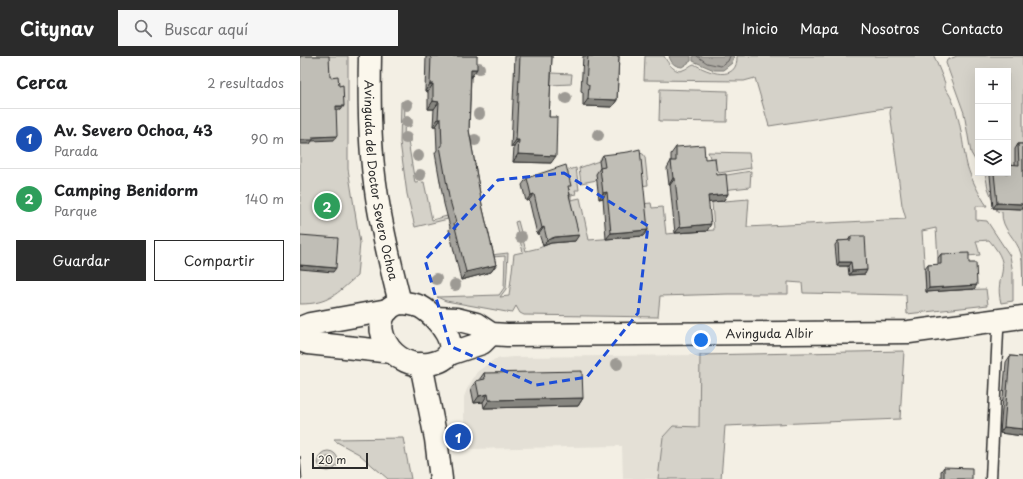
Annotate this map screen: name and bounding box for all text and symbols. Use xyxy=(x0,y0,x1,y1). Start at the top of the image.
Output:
search box xyxy=(118,10,398,46)
text: Citynav xyxy=(20,14,94,42)
icon: search xyxy=(132,17,154,39)
text: Buscar aquí xyxy=(164,17,248,40)
text: Inicio xyxy=(742,18,778,39)
text: Mapa xyxy=(800,18,838,39)
text: Nosotros xyxy=(860,18,920,39)
text: Contacto xyxy=(942,18,1003,39)
map controls xyxy=(975,68,1011,176)
button: + xyxy=(975,68,1011,104)
text: Cerca xyxy=(16,69,67,95)
text: 2 resultados xyxy=(207,73,284,92)
street label: Avinguda del Doctor Severo Ochoa xyxy=(361,80,403,282)
button: − xyxy=(975,104,1011,140)
text: Av. Severo Ochoa, 43 xyxy=(54,118,213,141)
text: 1 xyxy=(26,129,32,148)
text: 90 m xyxy=(251,129,284,148)
button: layers xyxy=(975,140,1011,176)
text: Parada xyxy=(54,141,98,160)
text: Camping Benidorm xyxy=(54,178,198,201)
text: 2 xyxy=(24,189,34,208)
text: 140 m xyxy=(245,189,284,208)
pin: 2 xyxy=(314,191,340,221)
text: Parque xyxy=(54,201,97,220)
button: Guardar xyxy=(16,240,146,281)
button: Compartir xyxy=(154,240,284,281)
street label: Avinguda Albir xyxy=(725,324,814,342)
your location xyxy=(691,330,711,350)
pin: 1 xyxy=(445,422,471,452)
scale bar xyxy=(312,451,368,470)
text: 20 m xyxy=(318,451,346,468)

